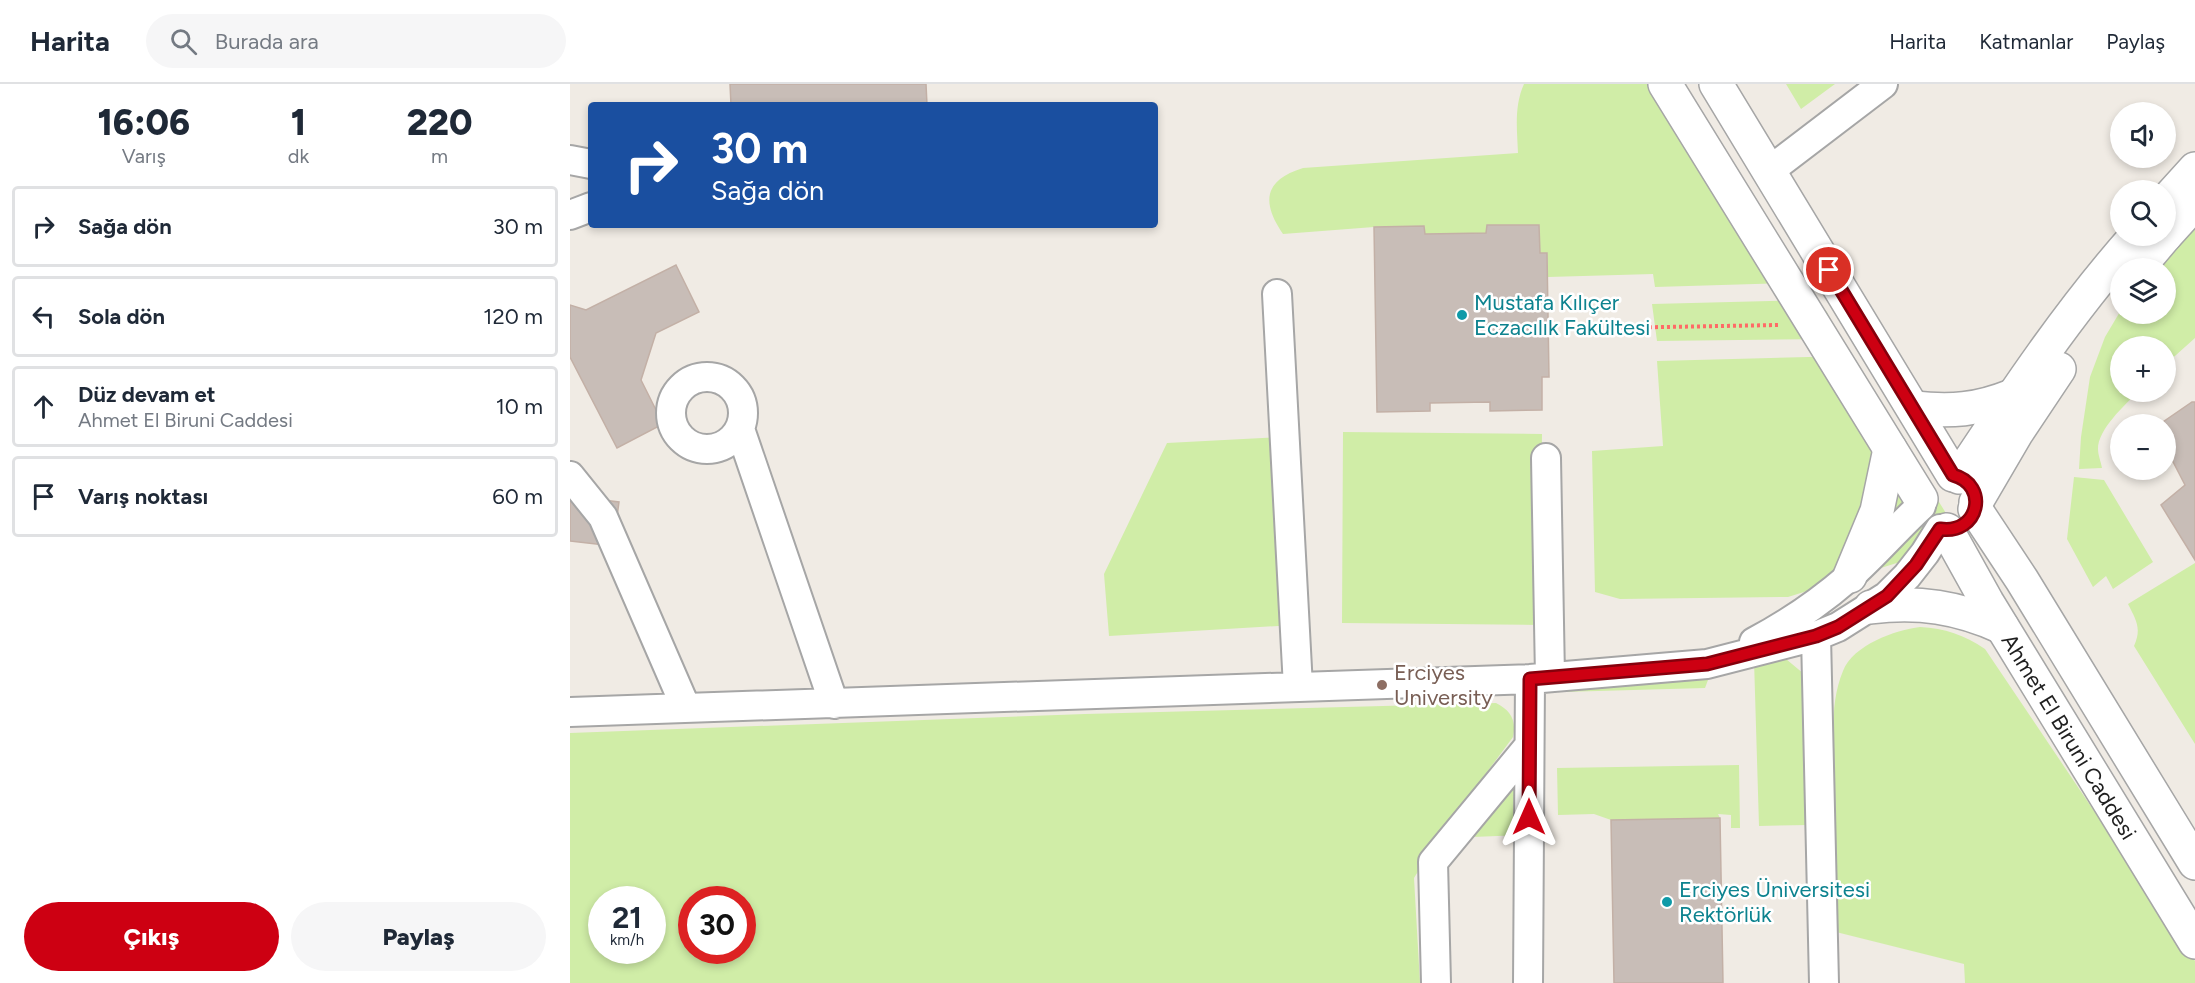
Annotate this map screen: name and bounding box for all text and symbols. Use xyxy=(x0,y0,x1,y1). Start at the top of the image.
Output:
search box xyxy=(146,14,566,68)
text: Harita xyxy=(30,24,110,58)
icon: search xyxy=(167,25,200,58)
text: Burada ara xyxy=(215,28,319,55)
text: Harita xyxy=(1889,29,1946,54)
text: Katmanlar xyxy=(1979,29,2073,54)
text: Paylaş xyxy=(2106,29,2165,54)
text: 16:06 xyxy=(98,101,190,144)
text: 1 xyxy=(291,101,306,144)
text: 220 xyxy=(407,101,472,144)
map controls xyxy=(2110,102,2176,480)
button: sound xyxy=(2110,102,2176,168)
text: 30 m xyxy=(711,123,808,174)
icon: right xyxy=(612,126,690,204)
text: Varış xyxy=(122,144,166,168)
text: dk xyxy=(288,144,309,168)
text: m xyxy=(431,144,448,168)
text: Sağa dön xyxy=(711,174,824,207)
button: search xyxy=(2110,180,2176,246)
icon: right xyxy=(27,210,60,243)
text: Sağa dön xyxy=(78,213,172,240)
text: 30 m xyxy=(493,213,543,240)
pin xyxy=(1803,244,1854,295)
icon: arrive xyxy=(1812,253,1845,286)
button: layers xyxy=(2110,258,2176,324)
place label: Mustafa Kılıçer Eczacılık Fakültesi xyxy=(1474,289,1650,341)
icon: left xyxy=(27,300,60,333)
text: Sola dön xyxy=(78,303,165,330)
text: 120 m xyxy=(483,303,543,330)
marker: Mustafa Kılıçer Eczacılık Fakültesi xyxy=(1455,308,1469,322)
button: + xyxy=(2110,336,2176,402)
text: Düz devam et xyxy=(78,381,215,408)
icon: ahead xyxy=(27,390,60,423)
text: 10 m xyxy=(496,393,543,420)
text: Ahmet El Biruni Caddesi xyxy=(78,408,293,432)
button: − xyxy=(2110,414,2176,480)
icon: arrive xyxy=(27,480,60,513)
text: Varış noktası xyxy=(78,483,208,510)
text: 60 m xyxy=(492,483,543,510)
street label: Ahmet El Biruni Caddesi xyxy=(1996,629,2142,845)
place label: Erciyes University xyxy=(1394,659,1493,711)
marker: Erciyes University xyxy=(1375,678,1389,692)
position arrow xyxy=(1497,785,1561,849)
place label: Erciyes Üniversitesi Rektörlük xyxy=(1679,876,1870,928)
speed limit sign: 30 xyxy=(678,886,756,964)
marker: Erciyes Üniversitesi Rektörlük xyxy=(1660,895,1674,909)
text: 21 xyxy=(612,899,642,936)
button: Çıkış xyxy=(24,902,279,971)
button: Paylaş xyxy=(291,902,546,971)
text: km/h xyxy=(610,931,644,949)

